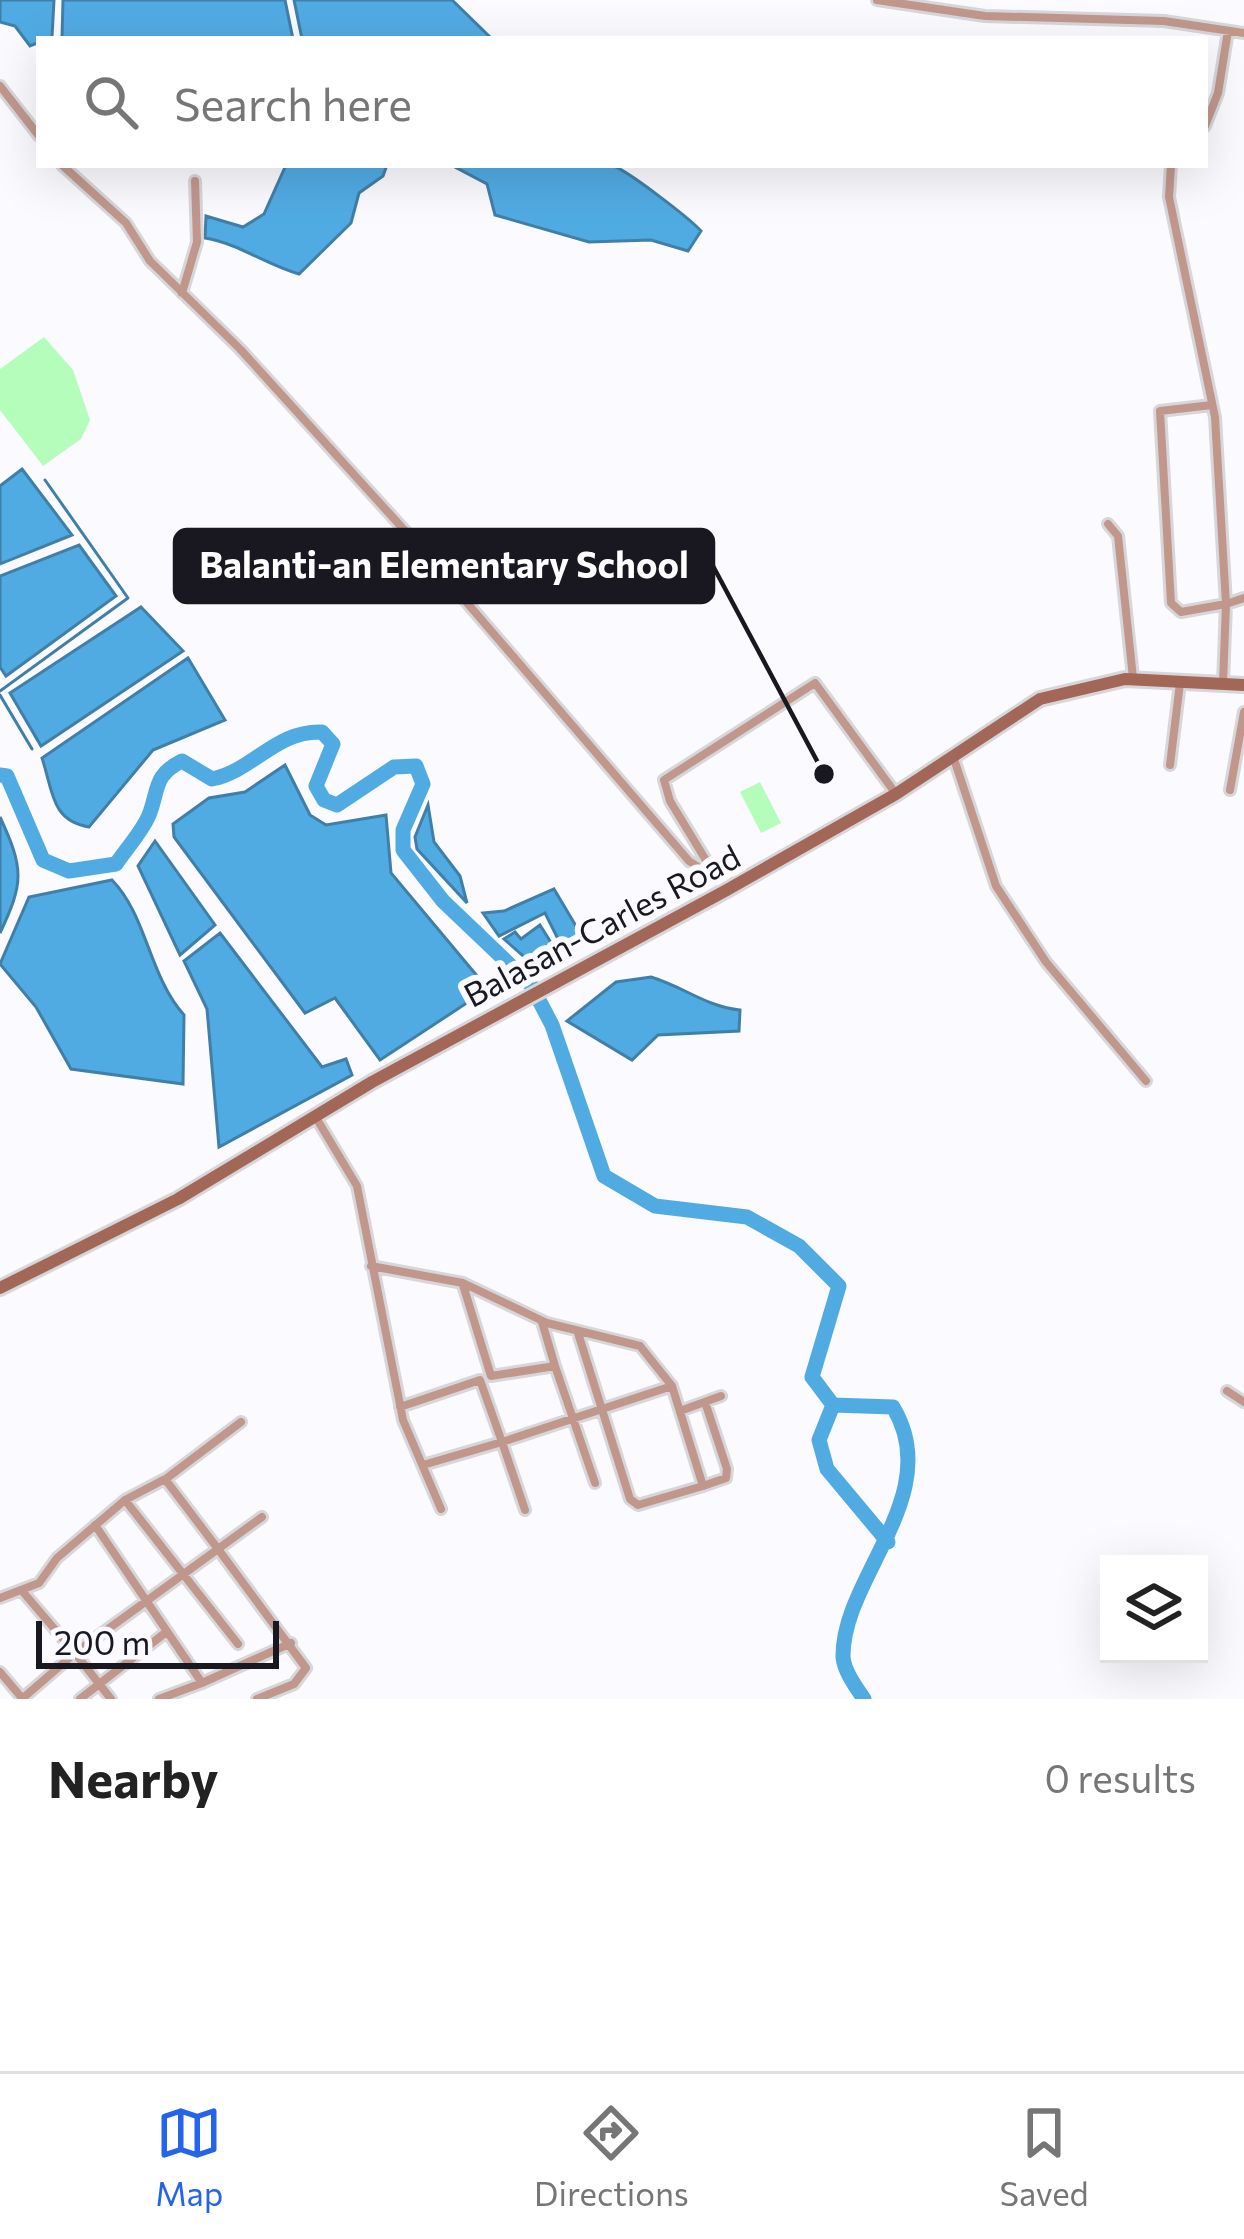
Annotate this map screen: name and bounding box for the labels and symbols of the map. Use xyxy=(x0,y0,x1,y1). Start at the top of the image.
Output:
callout: Balanti-an Elementary School xyxy=(175,530,713,602)
text: Balanti-an Elementary School xyxy=(199,541,689,585)
street label: Balasan-Carles Road xyxy=(456,835,746,1015)
scale bar xyxy=(36,1615,279,1668)

